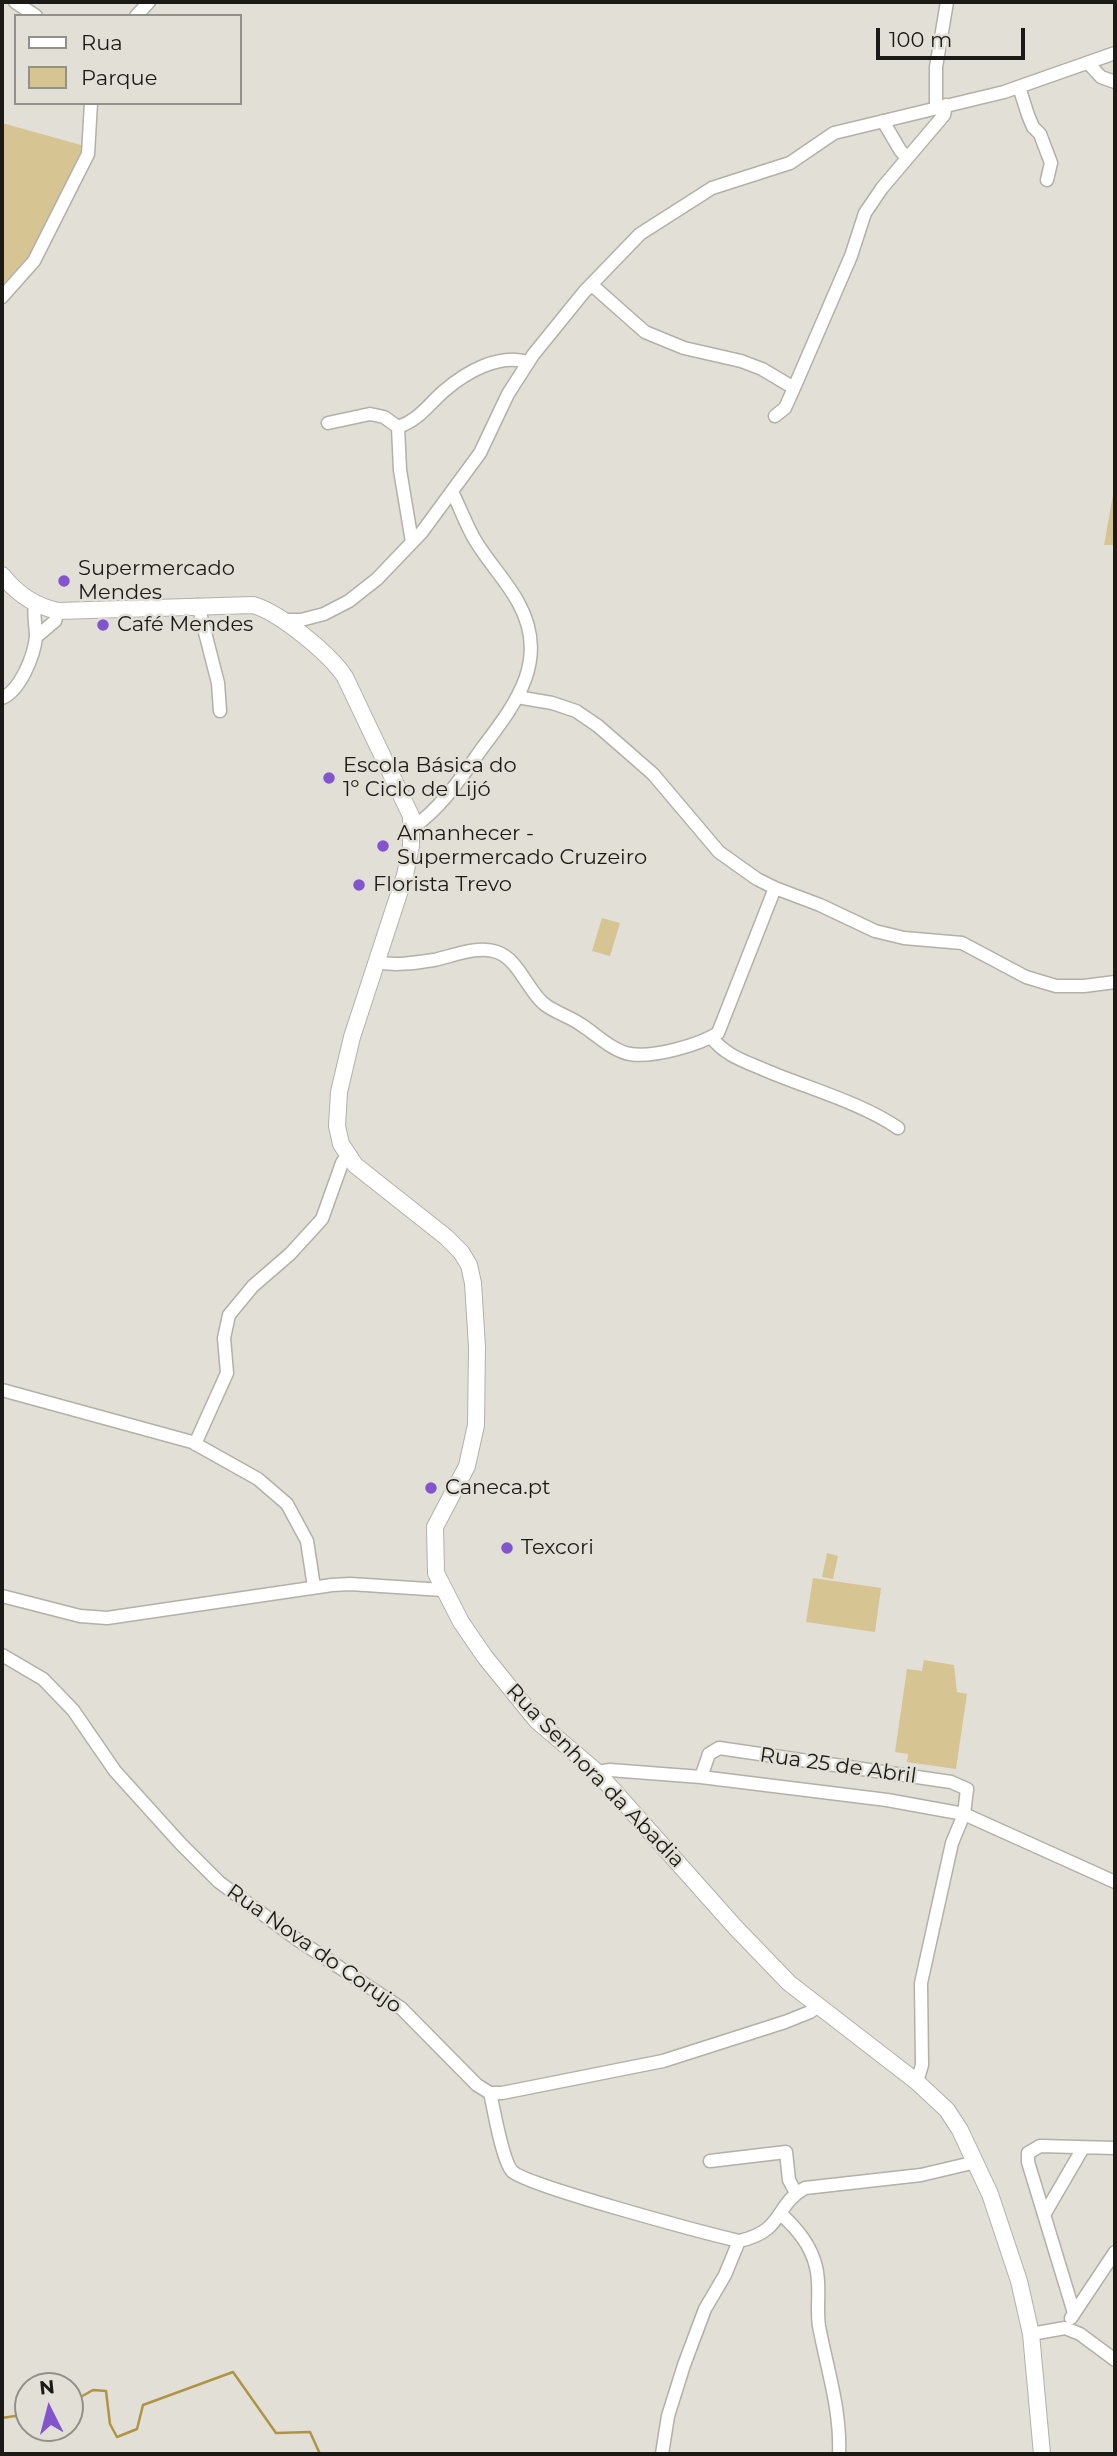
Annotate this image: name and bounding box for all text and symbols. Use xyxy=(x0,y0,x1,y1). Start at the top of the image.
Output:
legend xyxy=(14,14,242,105)
scale bar xyxy=(879,14,1028,58)
text: 100 m xyxy=(889,27,952,52)
text: Rua xyxy=(81,30,123,55)
text: Parque xyxy=(81,65,157,90)
place label: Supermercado Mendes xyxy=(78,556,235,606)
marker: Supermercado Mendes xyxy=(56,573,72,589)
place label: Café Mendes xyxy=(117,612,253,638)
marker: Café Mendes xyxy=(95,617,111,633)
place label: Escola Básica do 1º Ciclo de Lijó xyxy=(343,753,517,803)
marker: Escola Básica do 1º Ciclo de Lijó xyxy=(321,770,337,786)
place label: Amanhecer - Supermercado Cruzeiro xyxy=(397,821,647,871)
marker: Amanhecer - Supermercado Cruzeiro xyxy=(375,838,391,854)
place label: Florista Trevo xyxy=(373,872,512,898)
marker: Florista Trevo xyxy=(351,877,367,893)
place label: Caneca.pt xyxy=(445,1475,550,1501)
marker: Caneca.pt xyxy=(423,1480,439,1496)
place label: Texcori xyxy=(521,1535,594,1561)
marker: Texcori xyxy=(499,1540,515,1556)
street label: Rua Senhora da Abadia xyxy=(501,1679,689,1873)
street label: Rua 25 de Abril xyxy=(758,1743,918,1789)
street label: Rua Nova do Corujo xyxy=(222,1879,406,2019)
north arrow xyxy=(14,2372,84,2442)
text: N xyxy=(38,2375,56,2400)

